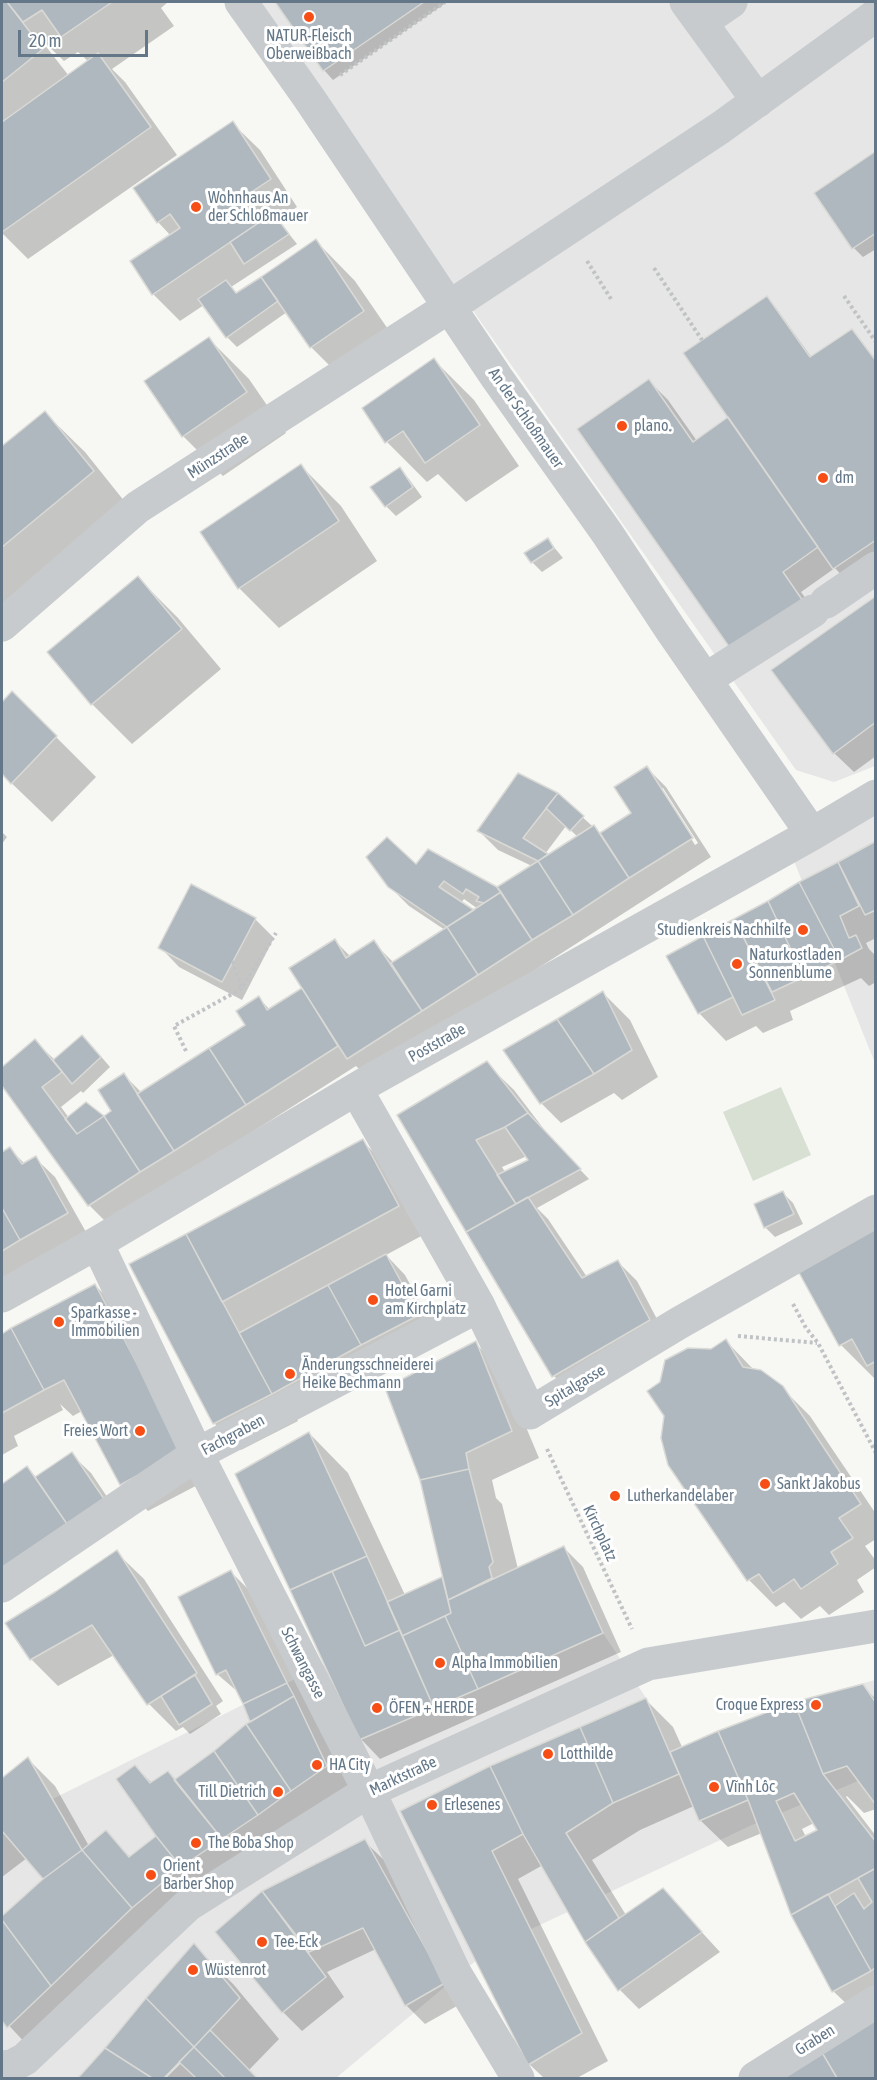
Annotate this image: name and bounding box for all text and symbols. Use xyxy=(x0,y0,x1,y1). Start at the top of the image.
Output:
marker: NATUR-Fleisch Oberweißbach xyxy=(302,10,316,24)
scale bar xyxy=(21,18,152,56)
place label: NATUR-Fleisch Oberweißbach xyxy=(266,26,352,64)
text: 20 m xyxy=(29,30,61,51)
place label: Wohnhaus An der Schloßmauer xyxy=(208,188,308,226)
marker: Wohnhaus An der Schloßmauer xyxy=(189,200,203,214)
street label: An der Schloßmauer xyxy=(484,364,568,472)
place label: plano. xyxy=(634,416,671,436)
marker: plano. xyxy=(615,419,629,433)
street label: Münzstraße xyxy=(184,429,252,483)
place label: dm xyxy=(835,468,854,488)
marker: dm xyxy=(816,471,830,485)
place label: Studienkreis Nachhilfe xyxy=(657,920,791,940)
marker: Studienkreis Nachhilfe xyxy=(796,923,810,937)
place label: Naturkostladen Sonnenblume xyxy=(749,945,842,983)
marker: Naturkostladen Sonnenblume xyxy=(730,957,744,971)
street label: Poststraße xyxy=(405,1019,469,1067)
place label: Hotel Garni am Kirchplatz xyxy=(385,1281,466,1319)
marker: Hotel Garni am Kirchplatz xyxy=(366,1293,380,1307)
place label: Sparkasse - Immobilien xyxy=(71,1303,140,1341)
marker: Sparkasse - Immobilien xyxy=(52,1315,66,1329)
place label: Änderungsschneiderei Heike Bechmann xyxy=(302,1355,434,1393)
street label: Spitalgasse xyxy=(542,1361,608,1411)
marker: Änderungsschneiderei Heike Bechmann xyxy=(283,1367,297,1381)
street label: Fachgraben xyxy=(198,1410,268,1460)
place label: Freies Wort xyxy=(63,1421,128,1441)
marker: Freies Wort xyxy=(133,1424,147,1438)
place label: Sankt Jakobus xyxy=(777,1474,861,1494)
marker: Sankt Jakobus xyxy=(758,1477,772,1491)
place label: Lutherkandelaber xyxy=(627,1486,734,1506)
marker: Lutherkandelaber xyxy=(608,1489,622,1503)
street label: Kirchplatz xyxy=(579,1502,621,1564)
street label: Schwangasse xyxy=(277,1624,329,1702)
place label: Alpha Immobilien xyxy=(452,1653,558,1673)
marker: Alpha Immobilien xyxy=(433,1656,447,1670)
place label: Croque Express xyxy=(716,1695,804,1715)
place label: ÖFEN + HERDE xyxy=(389,1698,474,1718)
marker: Croque Express xyxy=(809,1698,823,1712)
marker: ÖFEN + HERDE xyxy=(370,1701,384,1715)
place label: Lotthilde xyxy=(560,1744,613,1764)
marker: Lotthilde xyxy=(541,1747,555,1761)
street label: Marktstraße xyxy=(367,1752,439,1800)
place label: HA City xyxy=(329,1755,370,1775)
marker: HA City xyxy=(310,1758,324,1772)
place label: Vĩnh Lôc xyxy=(726,1777,775,1797)
marker: Vĩnh Lôc xyxy=(707,1780,721,1794)
place label: Till Dietrich xyxy=(198,1782,266,1802)
marker: Till Dietrich xyxy=(271,1785,285,1799)
place label: Erlesenes xyxy=(444,1795,500,1815)
marker: Erlesenes xyxy=(425,1798,439,1812)
place label: The Boba Shop xyxy=(208,1833,294,1853)
marker: The Boba Shop xyxy=(189,1836,203,1850)
place label: Orient Barber Shop xyxy=(163,1856,234,1894)
marker: Orient Barber Shop xyxy=(144,1868,158,1882)
place label: Tee-Eck xyxy=(274,1932,318,1952)
marker: Tee-Eck xyxy=(255,1935,269,1949)
place label: Wüstenrot xyxy=(205,1960,266,1980)
marker: Wüstenrot xyxy=(186,1963,200,1977)
street label: Graben xyxy=(792,2020,838,2060)

